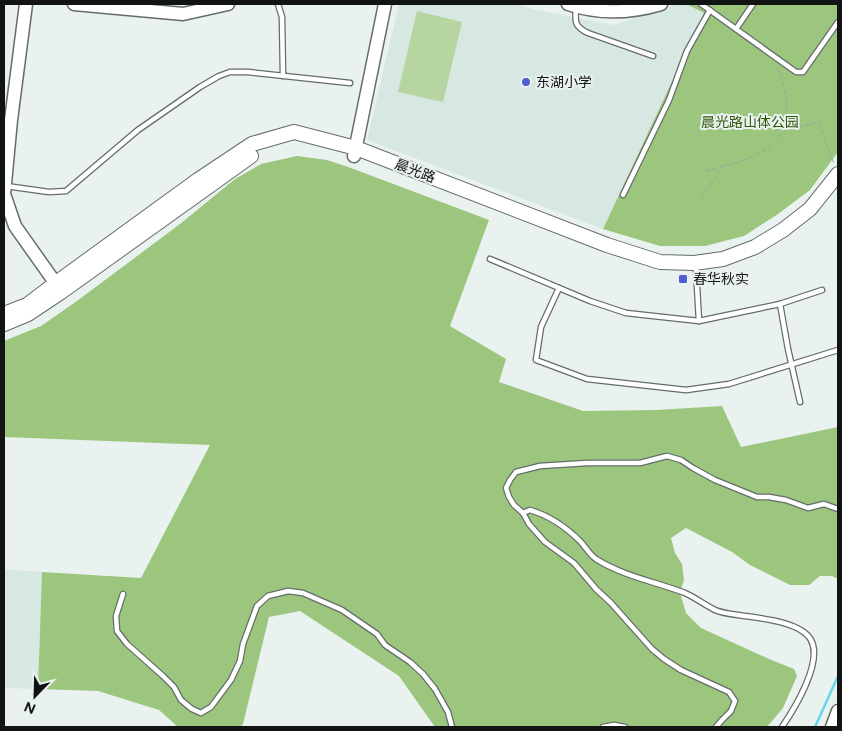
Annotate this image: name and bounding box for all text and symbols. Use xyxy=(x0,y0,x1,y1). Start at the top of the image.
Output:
place label: 东湖小学 xyxy=(536,74,592,91)
marker: 东湖小学 xyxy=(520,76,532,88)
park label: 晨光路山体公园 xyxy=(701,114,799,131)
street label: 晨光路 xyxy=(392,156,438,186)
place label: 春华秋实 xyxy=(693,271,749,288)
marker: 春华秋实 xyxy=(677,273,689,285)
north arrow xyxy=(10,671,60,721)
text: N xyxy=(22,698,38,717)

